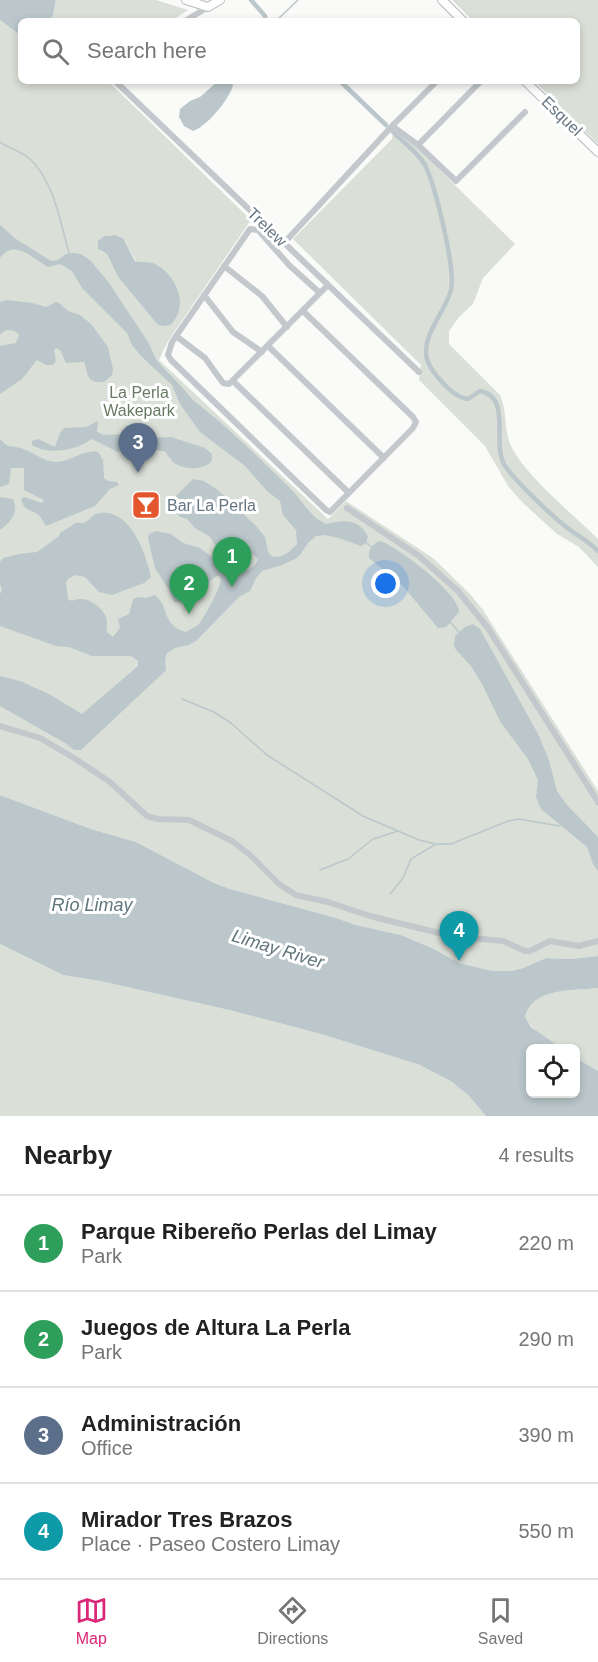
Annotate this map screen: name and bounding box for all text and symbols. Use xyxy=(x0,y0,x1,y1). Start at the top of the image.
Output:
search box xyxy=(18,18,580,84)
icon: search xyxy=(39,35,72,68)
text: Search here xyxy=(87,38,207,63)
street label: Esquel xyxy=(538,93,586,139)
street label: Trelew xyxy=(244,204,290,250)
park label: La Perla Wakepark xyxy=(103,384,176,419)
pin: 3 xyxy=(118,424,158,473)
bar icon: Bar La Perla xyxy=(130,489,162,521)
place label: Bar La Perla xyxy=(167,497,256,514)
pin: 1 xyxy=(212,538,252,587)
pin: 2 xyxy=(170,564,208,614)
your location xyxy=(371,569,400,598)
water label: Río Limay xyxy=(51,895,134,915)
pin: 4 xyxy=(440,912,478,961)
water label: Limay River xyxy=(230,926,327,973)
map controls xyxy=(526,1044,580,1098)
button: locate xyxy=(526,1044,580,1098)
text: Nearby xyxy=(24,1140,112,1170)
text: 4 results xyxy=(498,1144,574,1166)
text: Parque Ribereño Perlas del Limay xyxy=(81,1219,437,1244)
text: 1 xyxy=(38,1232,49,1254)
text: 220 m xyxy=(518,1232,574,1254)
text: Park xyxy=(81,1245,122,1267)
text: Juegos de Altura La Perla xyxy=(81,1315,350,1340)
text: 2 xyxy=(38,1328,49,1350)
text: 290 m xyxy=(518,1328,574,1350)
text: Park xyxy=(81,1341,122,1363)
text: Administración xyxy=(81,1411,241,1436)
text: 3 xyxy=(38,1424,49,1446)
text: 390 m xyxy=(518,1424,574,1446)
text: Office xyxy=(81,1437,133,1459)
text: Mirador Tres Brazos xyxy=(81,1507,293,1532)
text: 4 xyxy=(38,1520,49,1542)
text: 550 m xyxy=(518,1520,574,1542)
text: Place · Paseo Costero Limay xyxy=(81,1533,340,1555)
tab: Map xyxy=(75,1594,108,1648)
tab: Directions xyxy=(257,1594,328,1648)
tab: Saved xyxy=(478,1594,523,1648)

